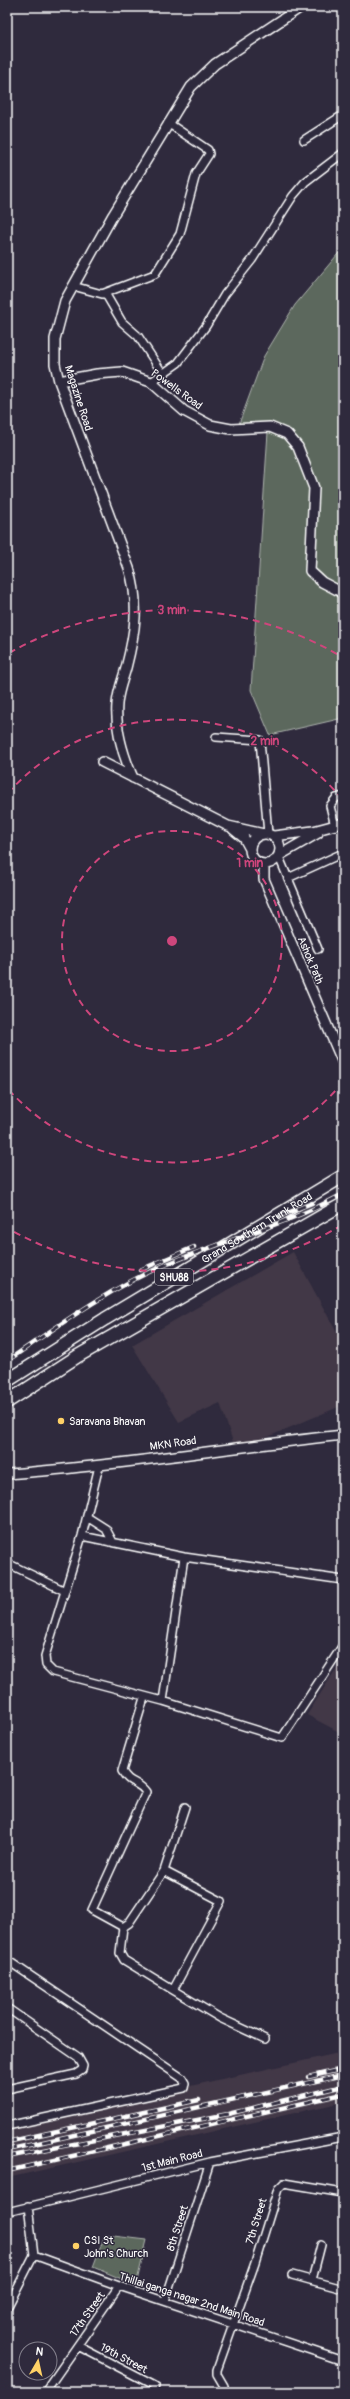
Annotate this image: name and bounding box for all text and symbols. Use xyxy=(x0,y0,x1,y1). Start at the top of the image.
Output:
street label: Magazine Road xyxy=(62,364,95,433)
street label: Powells Road xyxy=(149,366,205,412)
text: 3 min xyxy=(158,603,187,618)
text: 2 min xyxy=(251,734,280,749)
text: 1 min xyxy=(237,856,264,871)
centre of rings xyxy=(165,934,179,948)
street label: Ashok Path xyxy=(295,935,326,986)
street label: Grand Southern Trunk Road xyxy=(199,1190,315,1266)
road number: SHU88 xyxy=(155,1269,193,1285)
place label: Saravana Bhavan xyxy=(69,1415,146,1428)
marker: Saravana Bhavan xyxy=(56,1416,66,1426)
street label: MKN Road xyxy=(149,1434,197,1453)
street label: 1st Main Road xyxy=(140,2147,204,2174)
street label: 7th Street xyxy=(243,2196,270,2246)
street label: 8th Street xyxy=(164,2203,191,2253)
place label: CSI St John's Church xyxy=(84,2234,148,2260)
marker: CSI St John's Church xyxy=(71,2241,81,2251)
street label: Thillai ganga nagar 2nd Main Road xyxy=(117,2270,266,2329)
street label: 17th Street xyxy=(67,2289,108,2339)
north arrow xyxy=(18,2341,58,2381)
street label: 19th Street xyxy=(98,2341,150,2377)
text: N xyxy=(35,2345,45,2359)

